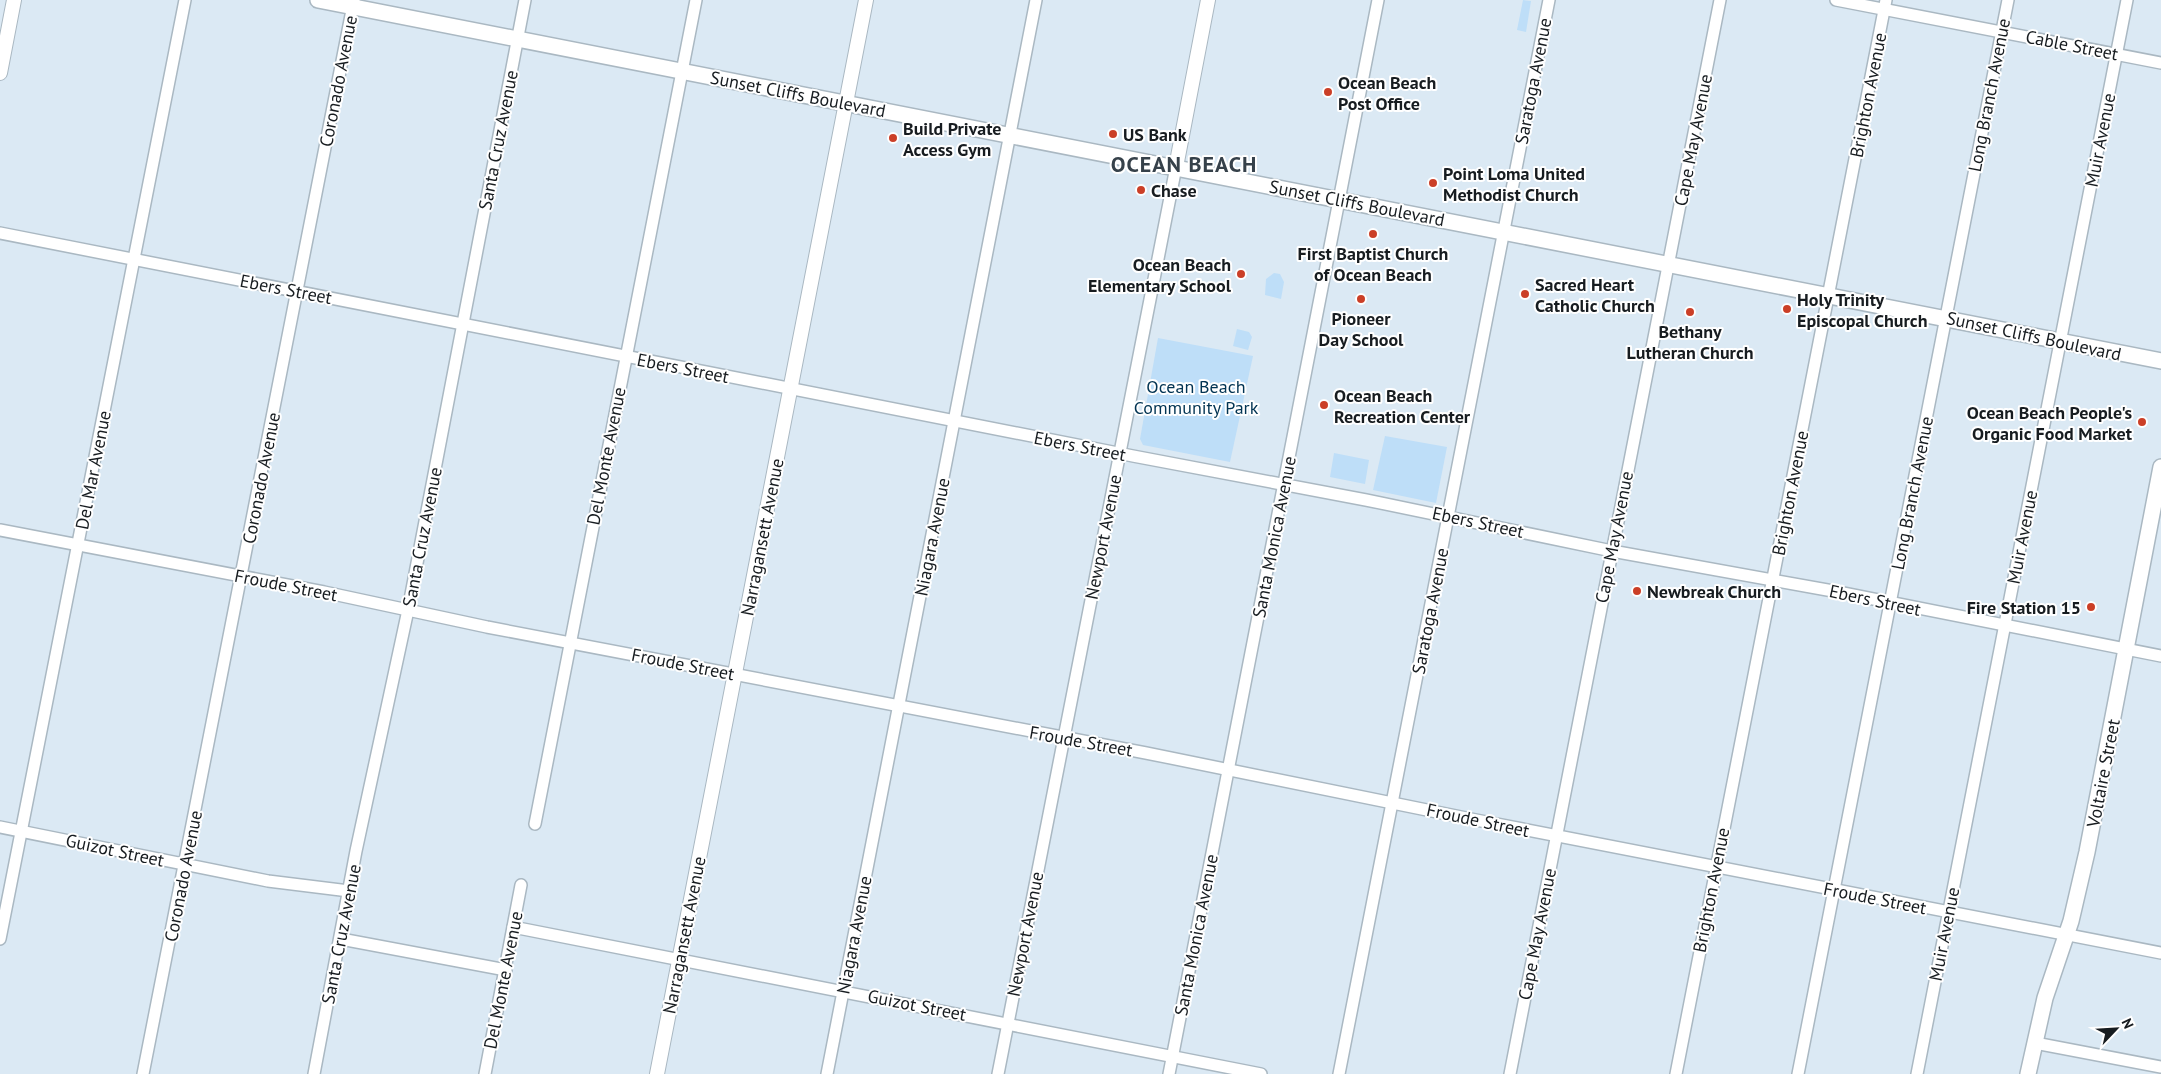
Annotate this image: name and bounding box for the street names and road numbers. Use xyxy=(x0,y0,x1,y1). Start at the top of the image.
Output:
street label: Coronado Avenue xyxy=(314,13,362,149)
street label: Saratoga Avenue xyxy=(1509,16,1557,146)
street label: Long Branch Avenue xyxy=(1963,16,2015,174)
street label: Cable Street xyxy=(2024,25,2120,65)
street label: Brighton Avenue xyxy=(1845,31,1891,159)
street label: Sunset Cliffs Boulevard xyxy=(708,66,888,122)
street label: Santa Cruz Avenue xyxy=(473,68,523,212)
street label: Cape May Avenue xyxy=(1669,72,1717,208)
street label: Muir Avenue xyxy=(2080,91,2120,189)
street label: Sunset Cliffs Boulevard xyxy=(1267,175,1447,231)
street label: Ebers Street xyxy=(238,269,334,309)
street label: Sunset Cliffs Boulevard xyxy=(1944,306,2124,366)
street label: Ebers Street xyxy=(635,348,731,388)
street label: Del Monte Avenue xyxy=(581,385,631,527)
street label: Del Mar Avenue xyxy=(70,409,116,531)
street label: Coronado Avenue xyxy=(237,410,285,546)
street label: Long Branch Avenue xyxy=(1886,414,1938,572)
street label: Ebers Street xyxy=(1032,426,1128,466)
street label: Brighton Avenue xyxy=(1767,429,1813,557)
street label: Santa Monica Avenue xyxy=(1247,454,1301,620)
street label: Narragansett Avenue xyxy=(735,456,789,618)
street label: Santa Cruz Avenue xyxy=(397,465,447,609)
street label: Cape May Avenue xyxy=(1590,469,1638,605)
street label: Newport Avenue xyxy=(1080,473,1126,601)
street label: Niagara Avenue xyxy=(909,476,955,598)
street label: Muir Avenue xyxy=(2002,488,2042,586)
street label: Ebers Street xyxy=(1430,501,1526,543)
street label: Saratoga Avenue xyxy=(1406,546,1454,676)
street label: Froude Street xyxy=(233,564,339,606)
street label: Ebers Street xyxy=(1827,579,1923,621)
street label: Froude Street xyxy=(630,643,736,685)
street label: Voltaire Street xyxy=(2081,717,2125,830)
street label: Froude Street xyxy=(1028,721,1134,761)
street label: Froude Street xyxy=(1425,798,1531,842)
street label: Coronado Avenue xyxy=(159,808,207,944)
street label: Brighton Avenue xyxy=(1688,826,1734,954)
street label: Guizot Street xyxy=(64,828,166,872)
street label: Santa Monica Avenue xyxy=(1169,852,1223,1018)
street label: Narragansett Avenue xyxy=(657,854,711,1016)
street label: Santa Cruz Avenue xyxy=(316,862,366,1006)
street label: Cape May Avenue xyxy=(1513,866,1561,1002)
street label: Newport Avenue xyxy=(1002,870,1048,998)
street label: Niagara Avenue xyxy=(831,874,877,996)
street label: Froude Street xyxy=(1822,877,1928,919)
street label: Muir Avenue xyxy=(1924,885,1964,983)
street label: Del Monte Avenue xyxy=(478,909,528,1051)
street label: Guizot Street xyxy=(866,984,968,1026)

